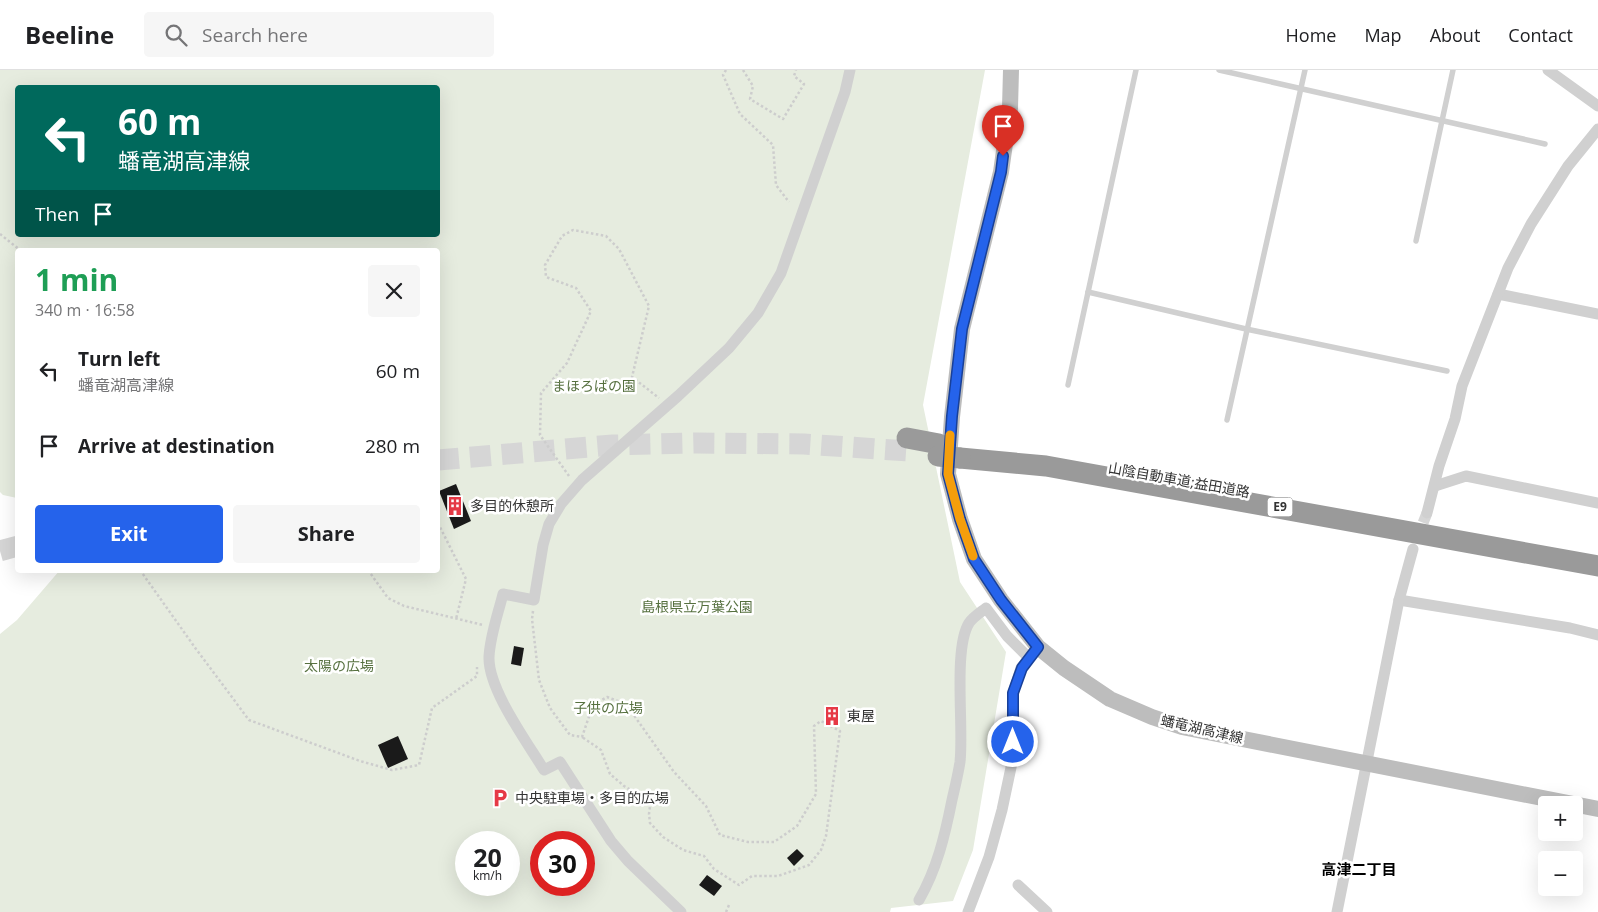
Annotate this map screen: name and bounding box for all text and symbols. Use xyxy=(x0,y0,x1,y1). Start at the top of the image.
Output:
search box xyxy=(144,12,494,57)
text: Beeline xyxy=(25,18,114,51)
icon: search xyxy=(162,21,190,49)
text: Search here xyxy=(202,22,308,48)
text: Home xyxy=(1286,23,1336,47)
text: Map xyxy=(1364,23,1402,47)
text: About xyxy=(1430,23,1480,47)
text: Contact xyxy=(1508,23,1573,47)
text: 60 m xyxy=(118,98,201,145)
icon: left xyxy=(35,105,100,170)
pin xyxy=(982,105,1024,156)
icon: arrive xyxy=(989,112,1017,140)
text: 蟠竜湖高津線 xyxy=(118,145,250,175)
icon: arrive xyxy=(89,200,117,228)
text: Then xyxy=(35,201,79,227)
text: 1 min xyxy=(35,259,118,300)
button: close xyxy=(368,265,420,317)
text: 340 m · 16:58 xyxy=(35,299,135,321)
text: Turn left xyxy=(78,346,160,372)
icon: left xyxy=(35,357,63,385)
text: 60 m xyxy=(376,358,420,384)
text: 蟠竜湖高津線 xyxy=(78,374,174,396)
park label: まほろばの園 xyxy=(552,376,636,395)
icon: arrive xyxy=(35,432,63,460)
text: Arrive at destination xyxy=(78,433,275,459)
text: 280 m xyxy=(365,433,420,459)
street label: 山陰自動車道;益田道路 xyxy=(1107,458,1251,501)
building icon: 多目的休憩所 xyxy=(444,495,466,517)
place label: 多目的休憩所 xyxy=(470,496,554,515)
road number: E9 xyxy=(1268,498,1292,517)
button: Exit xyxy=(35,505,223,563)
button: Share xyxy=(233,505,420,563)
park label: 島根県立万葉公園 xyxy=(641,597,753,616)
park label: 太陽の広場 xyxy=(304,656,374,675)
park label: 子供の広場 xyxy=(573,698,643,717)
building icon: 東屋 xyxy=(821,705,843,727)
place label: 東屋 xyxy=(847,706,875,725)
street label: 蟠竜湖高津線 xyxy=(1159,710,1245,747)
position arrow xyxy=(986,715,1038,767)
parking icon: 中央駐車場・多目的広場 xyxy=(489,787,511,809)
place label: 中央駐車場・多目的広場 xyxy=(515,788,669,807)
map controls xyxy=(1538,796,1583,896)
button: + xyxy=(1538,796,1583,841)
speed limit sign: 30 xyxy=(530,831,595,896)
text: 20 xyxy=(473,840,502,874)
button: − xyxy=(1538,851,1583,896)
district label: 高津二丁目 xyxy=(1321,859,1397,879)
text: km/h xyxy=(473,867,502,884)

